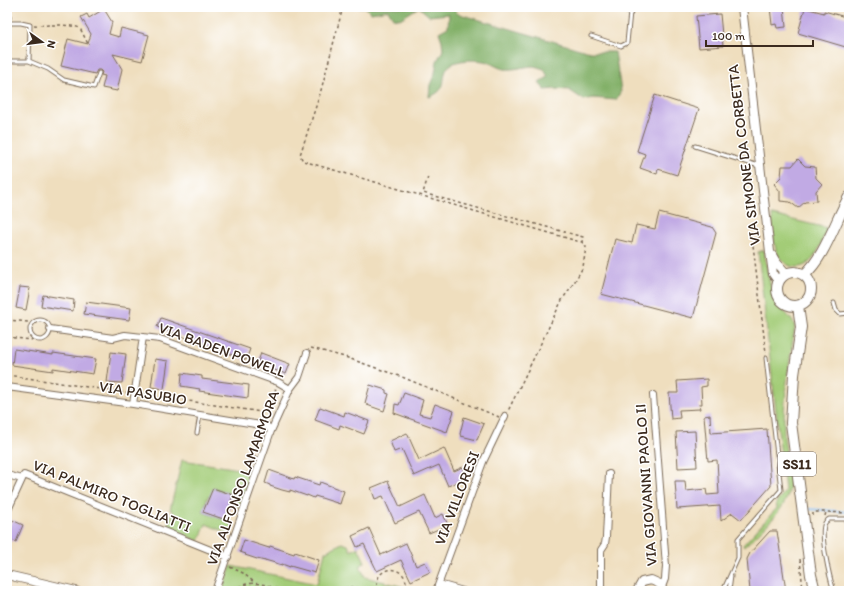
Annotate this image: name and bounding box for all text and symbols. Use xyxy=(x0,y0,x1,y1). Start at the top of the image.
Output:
north arrow xyxy=(22,22,62,62)
scale bar xyxy=(706,22,813,48)
text: 100 m xyxy=(712,29,745,43)
text: N xyxy=(44,39,58,49)
street label: VIA SIMONE DA CORBETTA xyxy=(724,63,764,247)
street label: VIA BADEN POWELL xyxy=(156,319,288,381)
street label: VIA PASUBIO xyxy=(98,377,188,409)
street label: VIA ALFONSO LAMARMORA xyxy=(203,388,283,568)
street label: VIA GIOVANNI PAOLO II xyxy=(631,403,661,567)
street label: VIA VILLORESI xyxy=(431,448,483,548)
road number: SS11 xyxy=(778,452,816,476)
street label: VIA PALMIRO TOGLIATTI xyxy=(30,456,194,536)

